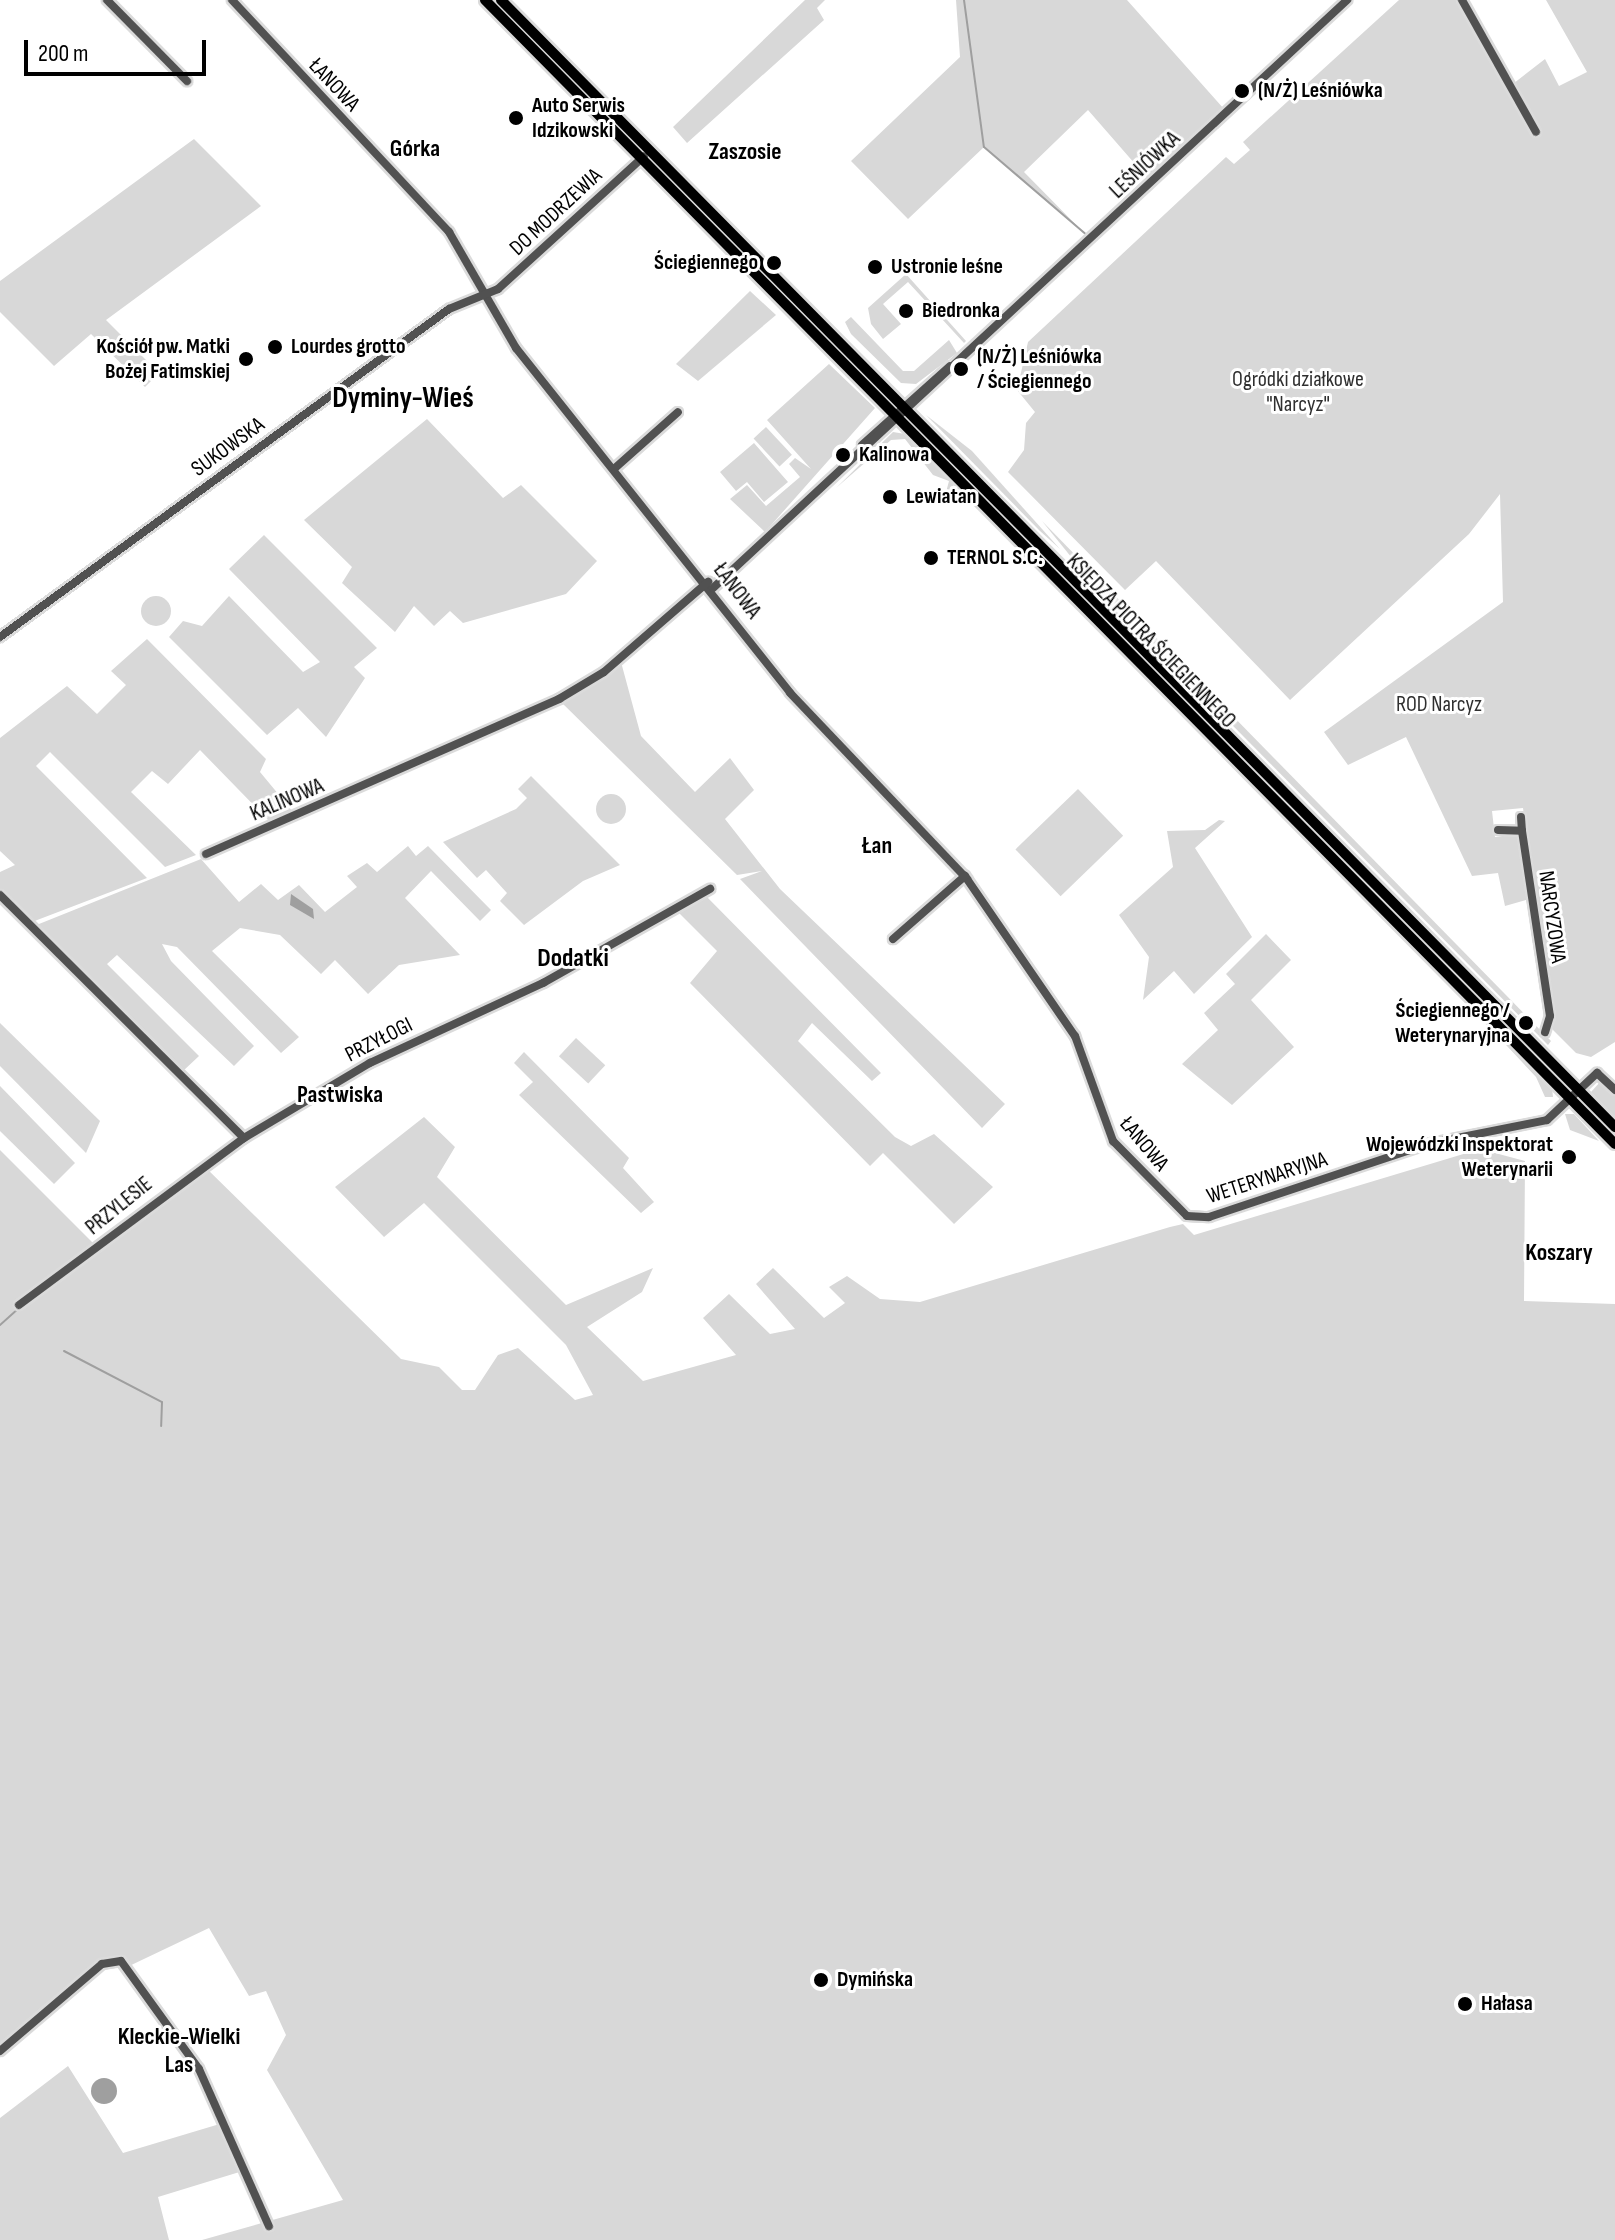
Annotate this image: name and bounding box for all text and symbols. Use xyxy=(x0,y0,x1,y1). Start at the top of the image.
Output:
scale bar xyxy=(28,24,210,74)
text: 200 m xyxy=(38,39,89,68)
street label: ŁANOWA xyxy=(303,53,365,117)
place label: (N/Ż) Leśniówka xyxy=(1258,78,1383,104)
marker: (N/Ż) Leśniówka xyxy=(1233,82,1251,100)
place label: Auto Serwis Idzikowski xyxy=(532,92,625,144)
marker: Auto Serwis Idzikowski xyxy=(507,109,525,127)
street label: LEŚNIÓWKA xyxy=(1104,126,1186,204)
district label: Górka xyxy=(390,135,440,163)
district label: Zaszosie xyxy=(709,138,781,166)
street label: DO MODRZEWIA xyxy=(504,163,608,261)
place label: Ściegiennego xyxy=(654,250,758,276)
marker: Ściegiennego xyxy=(765,254,783,272)
place label: Ustronie leśne xyxy=(891,254,1003,280)
marker: Ustronie leśne xyxy=(866,258,884,276)
place label: Biedronka xyxy=(922,298,1000,324)
marker: Biedronka xyxy=(897,302,915,320)
place label: Kościół pw. Matki Bożej Fatimskiej xyxy=(96,333,230,384)
place label: Lourdes grotto xyxy=(291,334,406,360)
marker: Lourdes grotto xyxy=(266,338,284,356)
place label: (N/Ż) Leśniówka / Ściegiennego xyxy=(977,343,1102,394)
marker: Kościół pw. Matki Bożej Fatimskiej xyxy=(237,350,255,368)
marker: (N/Ż) Leśniówka / Ściegiennego xyxy=(952,360,970,378)
park label: Ogródki działkowe "Narcyz" xyxy=(1232,366,1364,418)
district label: Dyminy-Wieś xyxy=(332,380,474,416)
street label: SUKOWSKA xyxy=(186,412,270,482)
place label: Kalinowa xyxy=(859,442,929,468)
marker: Kalinowa xyxy=(834,446,852,464)
place label: Lewiatan xyxy=(906,484,977,510)
marker: Lewiatan xyxy=(881,488,899,506)
place label: TERNOL S.C. xyxy=(947,545,1043,571)
street label: KSIĘDZA PIOTRA ŚCIEGIENNEGO xyxy=(1061,548,1241,734)
marker: TERNOL S.C. xyxy=(922,549,940,567)
street label: ŁANOWA xyxy=(708,558,766,624)
park label: ROD Narcyz xyxy=(1396,692,1482,718)
street label: KALINOWA xyxy=(246,773,328,827)
district label: Łan xyxy=(862,832,892,860)
street label: NARCYZOWA xyxy=(1532,869,1572,965)
district label: Dodatki xyxy=(537,943,609,975)
place label: Ściegiennego / Weterynaryjna xyxy=(1395,997,1510,1048)
street label: PRZYŁOGI xyxy=(341,1012,417,1068)
marker: Ściegiennego / Weterynaryjna xyxy=(1517,1014,1535,1032)
district label: Pastwiska xyxy=(297,1081,383,1109)
street label: ŁANOWA xyxy=(1114,1111,1174,1177)
place label: Wojewódzki Inspektorat Weterynarii xyxy=(1366,1131,1553,1182)
street label: WETERYNARYJNA xyxy=(1203,1146,1331,1210)
marker: Wojewódzki Inspektorat Weterynarii xyxy=(1560,1148,1578,1166)
street label: PRZYLESIE xyxy=(80,1171,158,1241)
district label: Koszary xyxy=(1525,1239,1593,1267)
place label: Dymińska xyxy=(837,1967,913,1993)
marker: Dymińska xyxy=(812,1971,830,1989)
place label: Hałasa xyxy=(1481,1991,1533,2017)
marker: Hałasa xyxy=(1456,1995,1474,2013)
district label: Kleckie-Wielki Las xyxy=(118,2023,240,2079)

